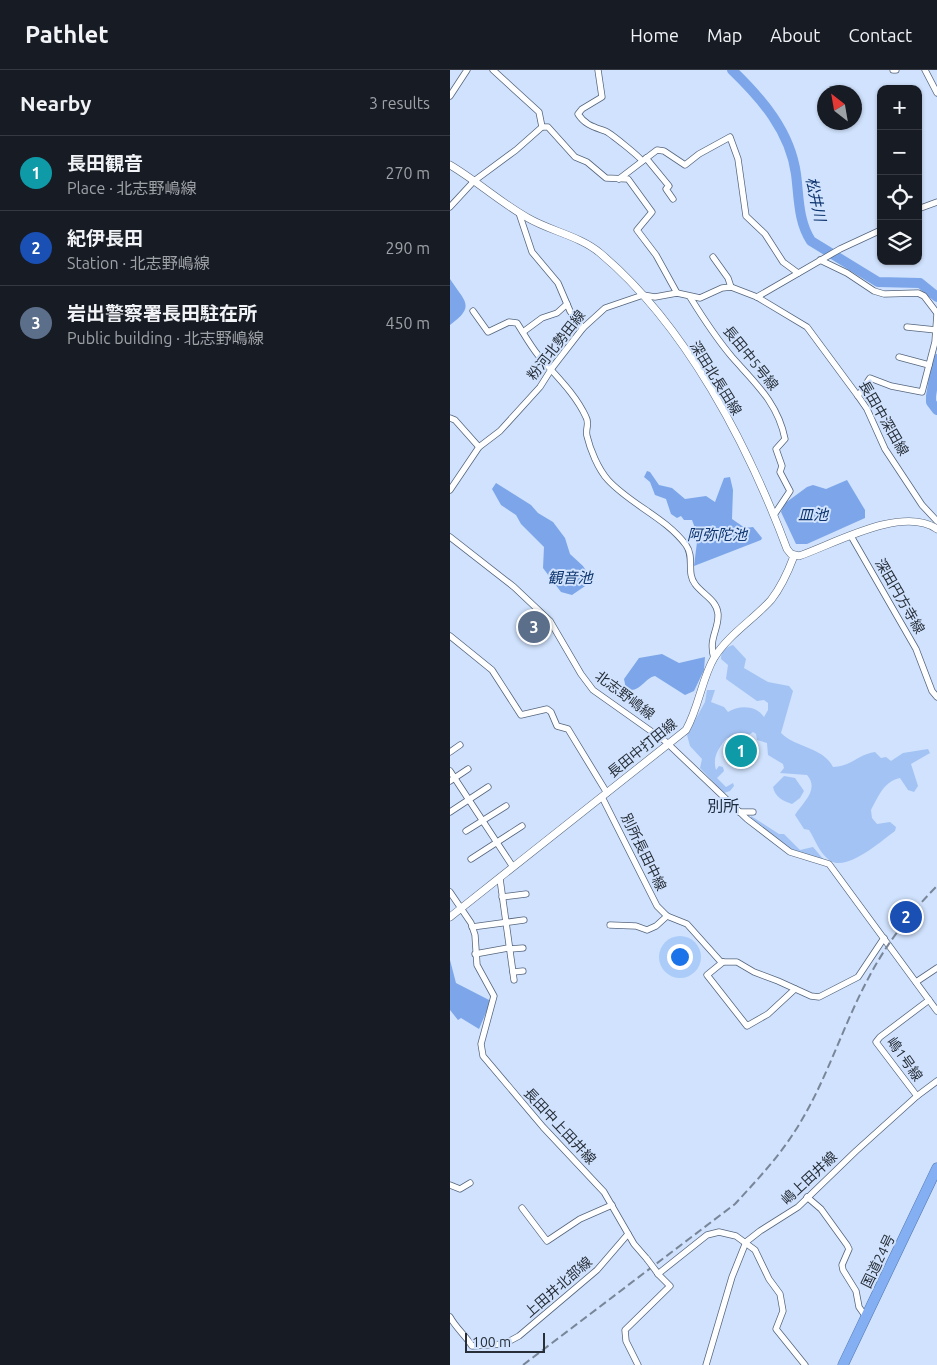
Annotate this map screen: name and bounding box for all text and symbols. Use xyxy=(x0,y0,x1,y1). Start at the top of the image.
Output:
text: Pathlet xyxy=(25,21,109,48)
text: Home xyxy=(630,25,679,45)
text: Map xyxy=(707,25,742,45)
text: About xyxy=(770,25,820,45)
text: Contact xyxy=(848,25,912,45)
north arrow xyxy=(817,85,862,130)
map controls xyxy=(877,85,922,265)
button: + xyxy=(877,85,922,130)
text: Nearby xyxy=(20,91,91,115)
text: 3 results xyxy=(369,94,430,112)
button: − xyxy=(877,130,922,175)
text: 長田観音 xyxy=(67,152,143,174)
text: 1 xyxy=(31,164,41,182)
text: 270 m xyxy=(385,164,430,182)
water label: 松井川 xyxy=(803,175,829,225)
button: locate xyxy=(877,175,922,220)
text: Place · 北志野嶋線 xyxy=(67,179,197,197)
button: layers xyxy=(877,220,922,265)
text: 紀伊長田 xyxy=(67,227,143,249)
text: 2 xyxy=(31,239,41,257)
text: 290 m xyxy=(385,239,430,257)
text: Station · 北志野嶋線 xyxy=(67,254,210,272)
text: 岩出警察署長田駐在所 xyxy=(67,302,257,324)
street label: 粉河北勢田線 xyxy=(524,307,588,383)
text: 3 xyxy=(31,314,41,332)
text: 450 m xyxy=(385,314,430,332)
street label: 長田中5号線 xyxy=(720,323,782,393)
text: Public building · 北志野嶋線 xyxy=(67,329,264,347)
street label: 深田北長田線 xyxy=(687,338,745,418)
street label: 長田中深田線 xyxy=(856,378,912,458)
water label: 皿池 xyxy=(798,506,830,523)
water label: 阿弥陀池 xyxy=(687,526,749,543)
street label: 深田円方寺線 xyxy=(872,556,928,636)
water label: 観音池 xyxy=(547,569,594,586)
pin: 3 xyxy=(518,608,550,646)
street label: 北志野嶋線 xyxy=(592,668,658,722)
street label: 長田中打田線 xyxy=(604,715,680,781)
pin: 1 xyxy=(725,732,757,770)
district label: 別所 xyxy=(707,797,739,815)
street label: 別所長田中線 xyxy=(618,811,670,893)
pin: 2 xyxy=(890,898,922,936)
your location xyxy=(667,944,693,970)
street label: 嶋1号線 xyxy=(884,1034,926,1084)
street label: 長田中上田井線 xyxy=(521,1085,599,1167)
street label: 嶋上田井線 xyxy=(778,1148,840,1208)
street label: 国道24号 xyxy=(858,1232,898,1290)
street label: 上田井北部線 xyxy=(521,1253,595,1321)
scale bar xyxy=(465,1330,545,1353)
text: 100 m xyxy=(472,1334,511,1350)

